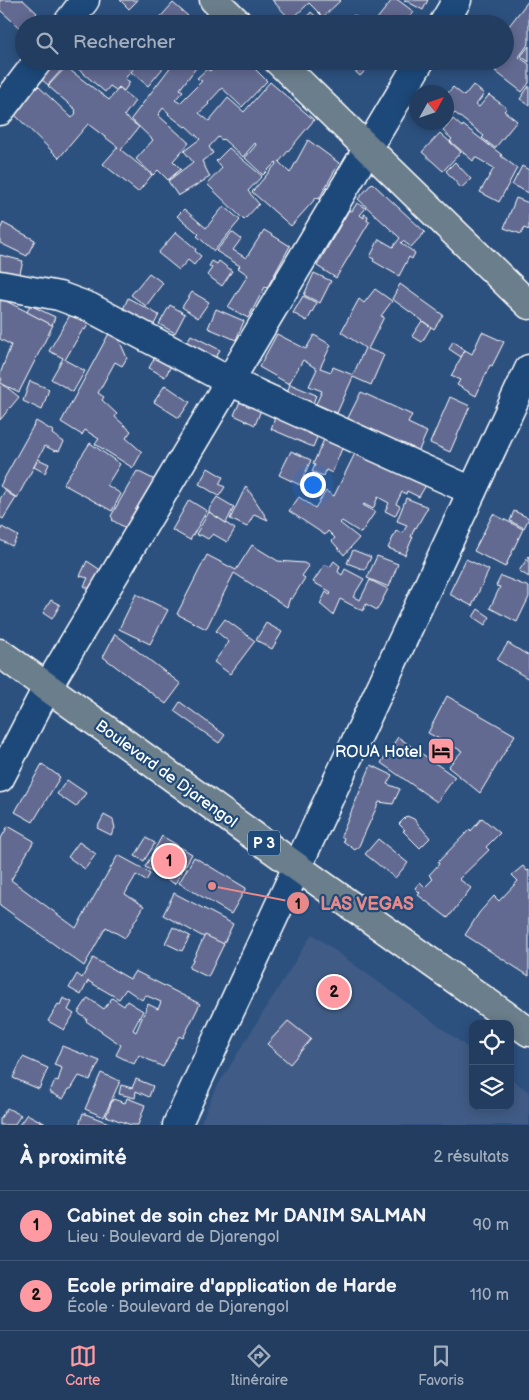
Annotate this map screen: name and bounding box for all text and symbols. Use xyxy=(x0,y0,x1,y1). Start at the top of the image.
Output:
search box xyxy=(15,15,514,70)
icon: search xyxy=(33,29,61,57)
text: Rechercher xyxy=(73,31,175,54)
north arrow xyxy=(409,85,454,130)
your location xyxy=(300,472,326,498)
street label: Boulevard de Djarengol xyxy=(92,716,241,832)
hotel icon: ROUA Hotel xyxy=(426,736,456,766)
place label: ROUA Hotel xyxy=(335,743,422,762)
road number: P 3 xyxy=(248,830,280,856)
pin: 1 xyxy=(153,842,185,880)
callout: LAS VEGAS xyxy=(285,887,425,920)
text: LAS VEGAS xyxy=(320,894,414,915)
text: 1 xyxy=(295,895,301,914)
pin: 2 xyxy=(318,973,350,1011)
map controls xyxy=(469,1020,514,1110)
button: locate xyxy=(469,1020,514,1065)
button: layers xyxy=(469,1065,514,1110)
text: À proximité xyxy=(20,1145,127,1170)
text: 2 résultats xyxy=(434,1148,509,1167)
text: Cabinet de soin chez Mr DANIM SALMAN xyxy=(67,1205,427,1228)
text: 1 xyxy=(33,1216,39,1235)
text: 90 m xyxy=(473,1216,509,1235)
text: Lieu · Boulevard de Djarengol xyxy=(67,1228,279,1247)
text: Ecole primaire d'application de Harde xyxy=(67,1275,397,1298)
text: 2 xyxy=(31,1286,41,1305)
text: 110 m xyxy=(470,1286,509,1305)
text: École · Boulevard de Djarengol xyxy=(67,1298,289,1317)
tab: Carte xyxy=(65,1342,100,1389)
tab: Itinéraire xyxy=(231,1342,288,1389)
tab: Favoris xyxy=(418,1342,464,1389)

